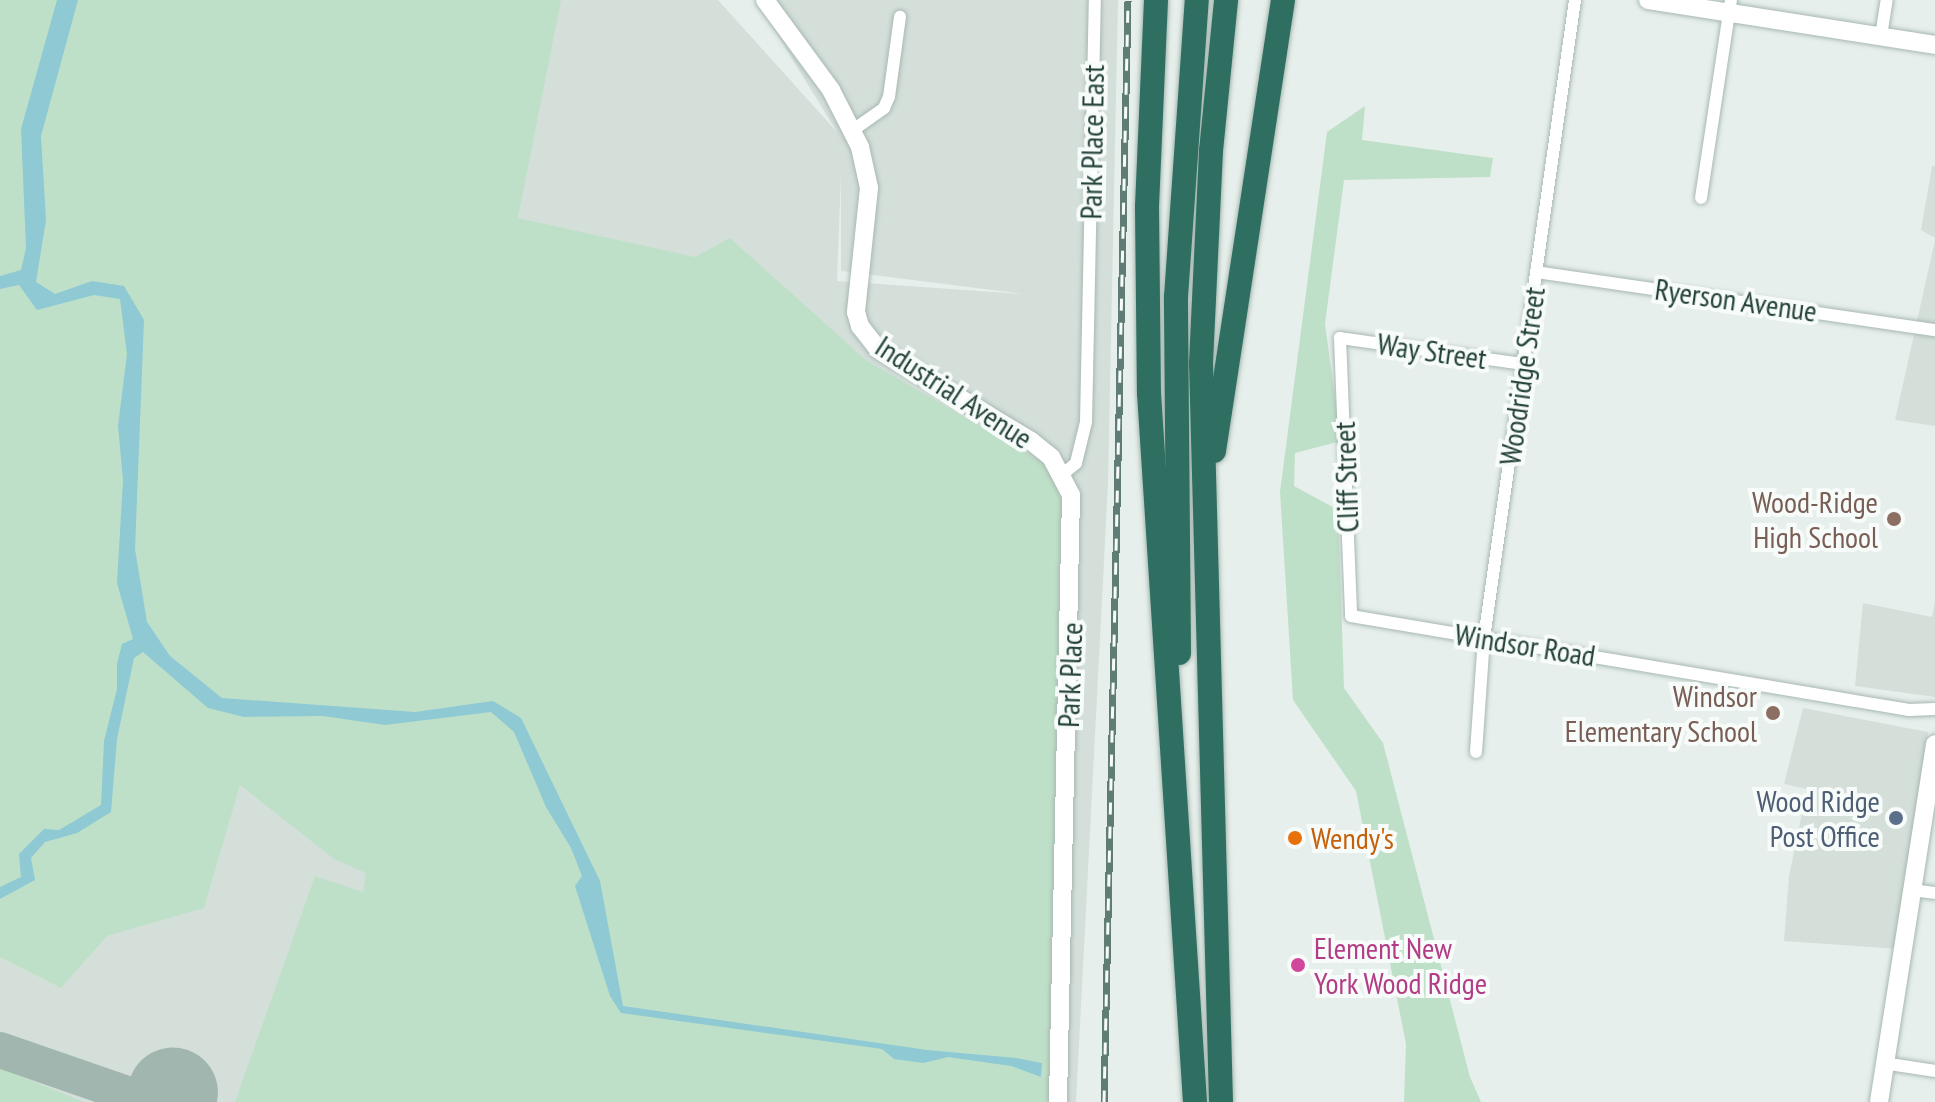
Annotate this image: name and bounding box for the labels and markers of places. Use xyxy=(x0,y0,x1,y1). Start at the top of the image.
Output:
place label: Wood-Ridge High School xyxy=(1752,484,1878,554)
marker: Wood-Ridge High School xyxy=(1885,510,1903,528)
place label: Windsor Elementary School xyxy=(1564,678,1757,748)
marker: Windsor Elementary School xyxy=(1764,704,1782,722)
place label: Wood Ridge Post Office xyxy=(1756,783,1880,854)
marker: Wood Ridge Post Office xyxy=(1887,809,1905,827)
place label: Wendy's xyxy=(1311,820,1394,856)
marker: Wendy's xyxy=(1286,829,1304,847)
place label: Element New York Wood Ridge xyxy=(1314,930,1488,1000)
marker: Element New York Wood Ridge xyxy=(1289,956,1307,974)

